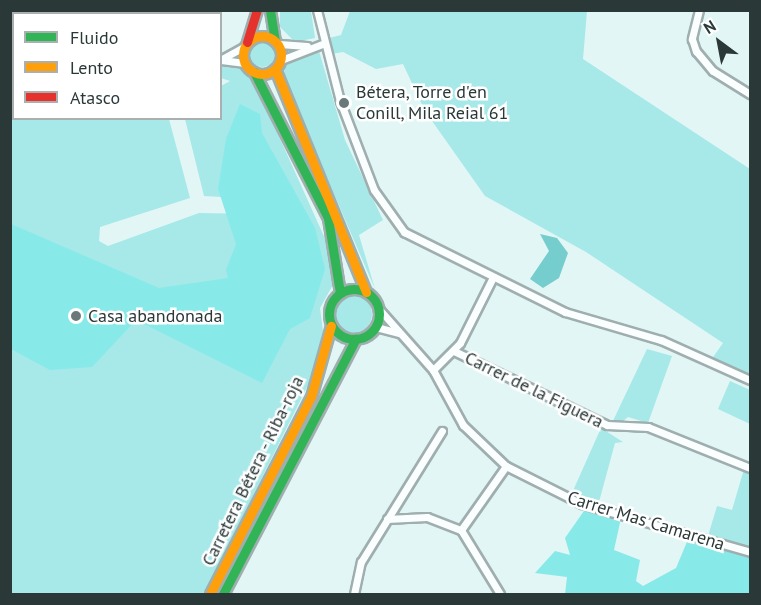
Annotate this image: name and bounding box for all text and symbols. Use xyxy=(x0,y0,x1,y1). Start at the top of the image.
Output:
legend xyxy=(12,12,222,120)
north arrow xyxy=(689,12,749,72)
text: N xyxy=(700,15,719,38)
text: Fluido xyxy=(70,26,118,49)
text: Lento xyxy=(70,56,113,79)
place label: Bétera, Torre d'en Conill, Mila Reial 61 xyxy=(356,82,510,124)
text: Atasco xyxy=(70,86,120,109)
marker: Bétera, Torre d'en Conill, Mila Reial 61 xyxy=(337,96,351,110)
place label: Casa abandonada xyxy=(88,305,222,327)
marker: Casa abandonada xyxy=(69,309,83,323)
street label: Carrer de la Figuera xyxy=(461,347,607,433)
street label: Carretera Bétera - Riba-roja xyxy=(197,371,309,571)
street label: Carrer Mas Camarena xyxy=(565,487,727,555)

